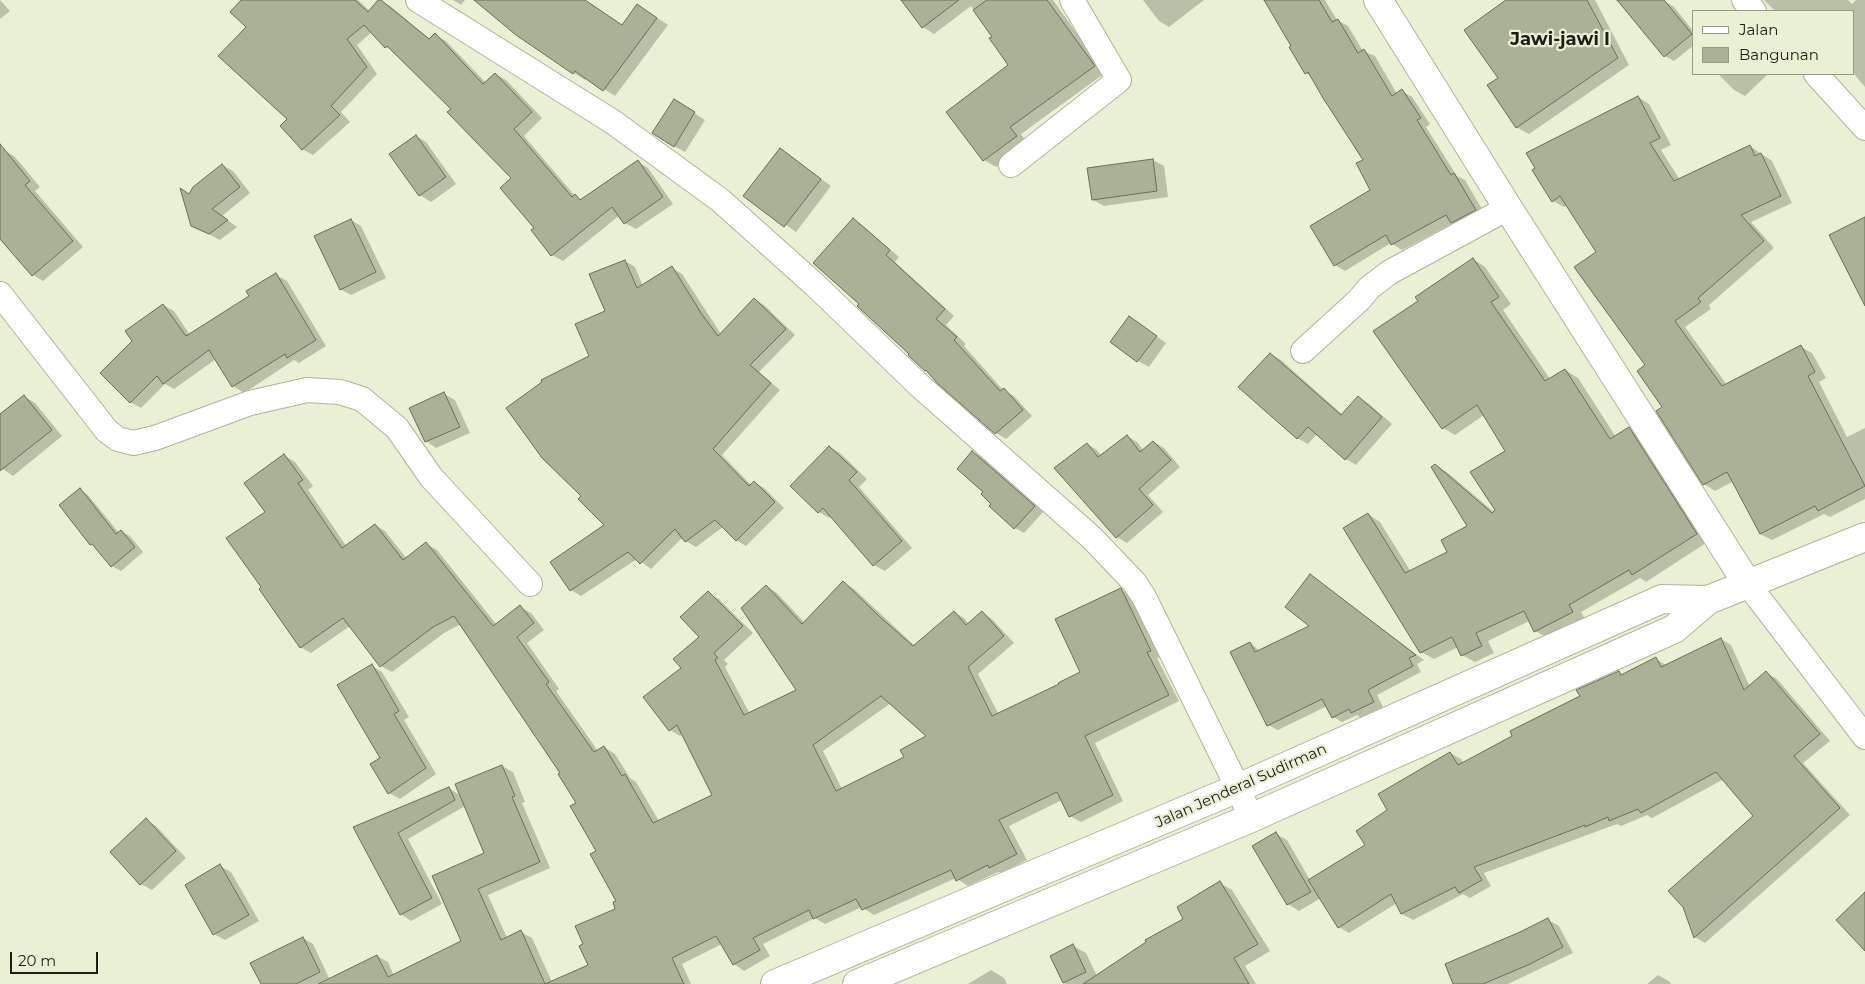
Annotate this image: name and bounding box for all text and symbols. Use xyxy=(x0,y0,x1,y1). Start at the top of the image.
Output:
legend xyxy=(1692,10,1855,75)
text: Jalan xyxy=(1739,20,1778,39)
district label: Jawi-jawi I xyxy=(1510,29,1610,51)
text: Bangunan xyxy=(1739,45,1819,64)
street label: Jalan Jenderal Sudirman xyxy=(1152,740,1330,832)
scale bar xyxy=(12,942,100,974)
text: 20 m xyxy=(18,951,56,970)

